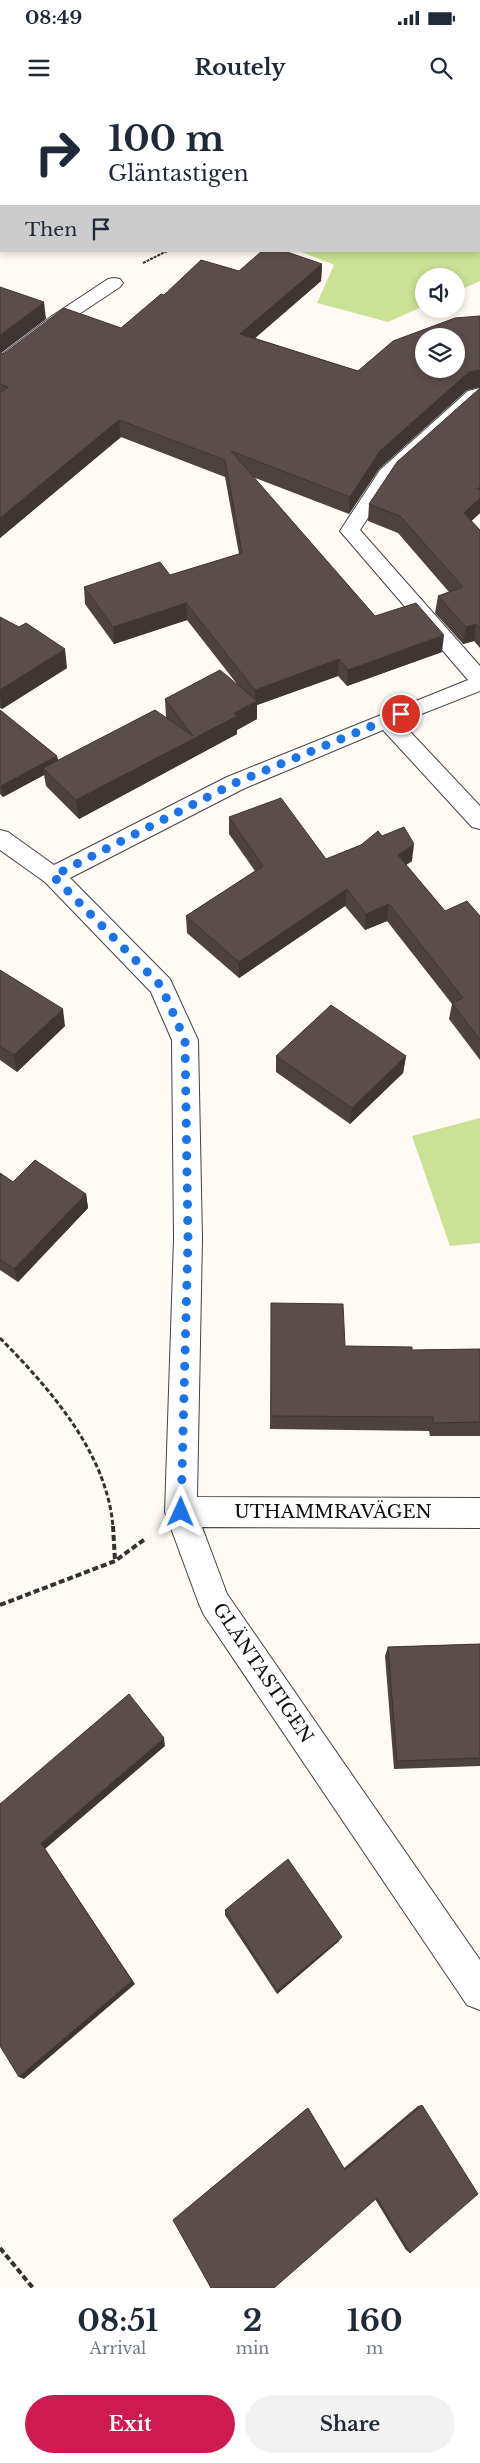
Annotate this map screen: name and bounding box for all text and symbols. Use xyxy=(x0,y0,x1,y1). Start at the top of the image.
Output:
text: 08:49 xyxy=(25,6,82,29)
icon: menu xyxy=(25,54,53,82)
text: Routely xyxy=(195,54,285,81)
icon: search xyxy=(427,54,455,82)
text: 100 m xyxy=(108,117,224,160)
icon: right xyxy=(25,120,90,185)
text: Gläntastigen xyxy=(108,160,249,187)
icon: arrive xyxy=(87,215,115,243)
text: Then xyxy=(25,218,77,241)
map controls xyxy=(415,268,465,378)
button: sound xyxy=(415,268,465,318)
button: layers xyxy=(415,328,465,378)
pin xyxy=(380,693,422,735)
icon: arrive xyxy=(387,700,415,728)
position arrow xyxy=(154,1485,206,1537)
street label: UTHAMMRAVÄGEN xyxy=(234,1500,432,1523)
street label: GLÄNTASTIGEN xyxy=(208,1598,319,1747)
text: 08:51 xyxy=(77,2302,158,2339)
text: 2 xyxy=(243,2302,262,2339)
text: 160 xyxy=(347,2302,403,2339)
text: Arrival xyxy=(90,2338,146,2358)
text: min xyxy=(236,2338,269,2358)
text: m xyxy=(366,2338,383,2358)
button: Exit xyxy=(25,2395,235,2453)
button: Share xyxy=(245,2395,455,2453)

